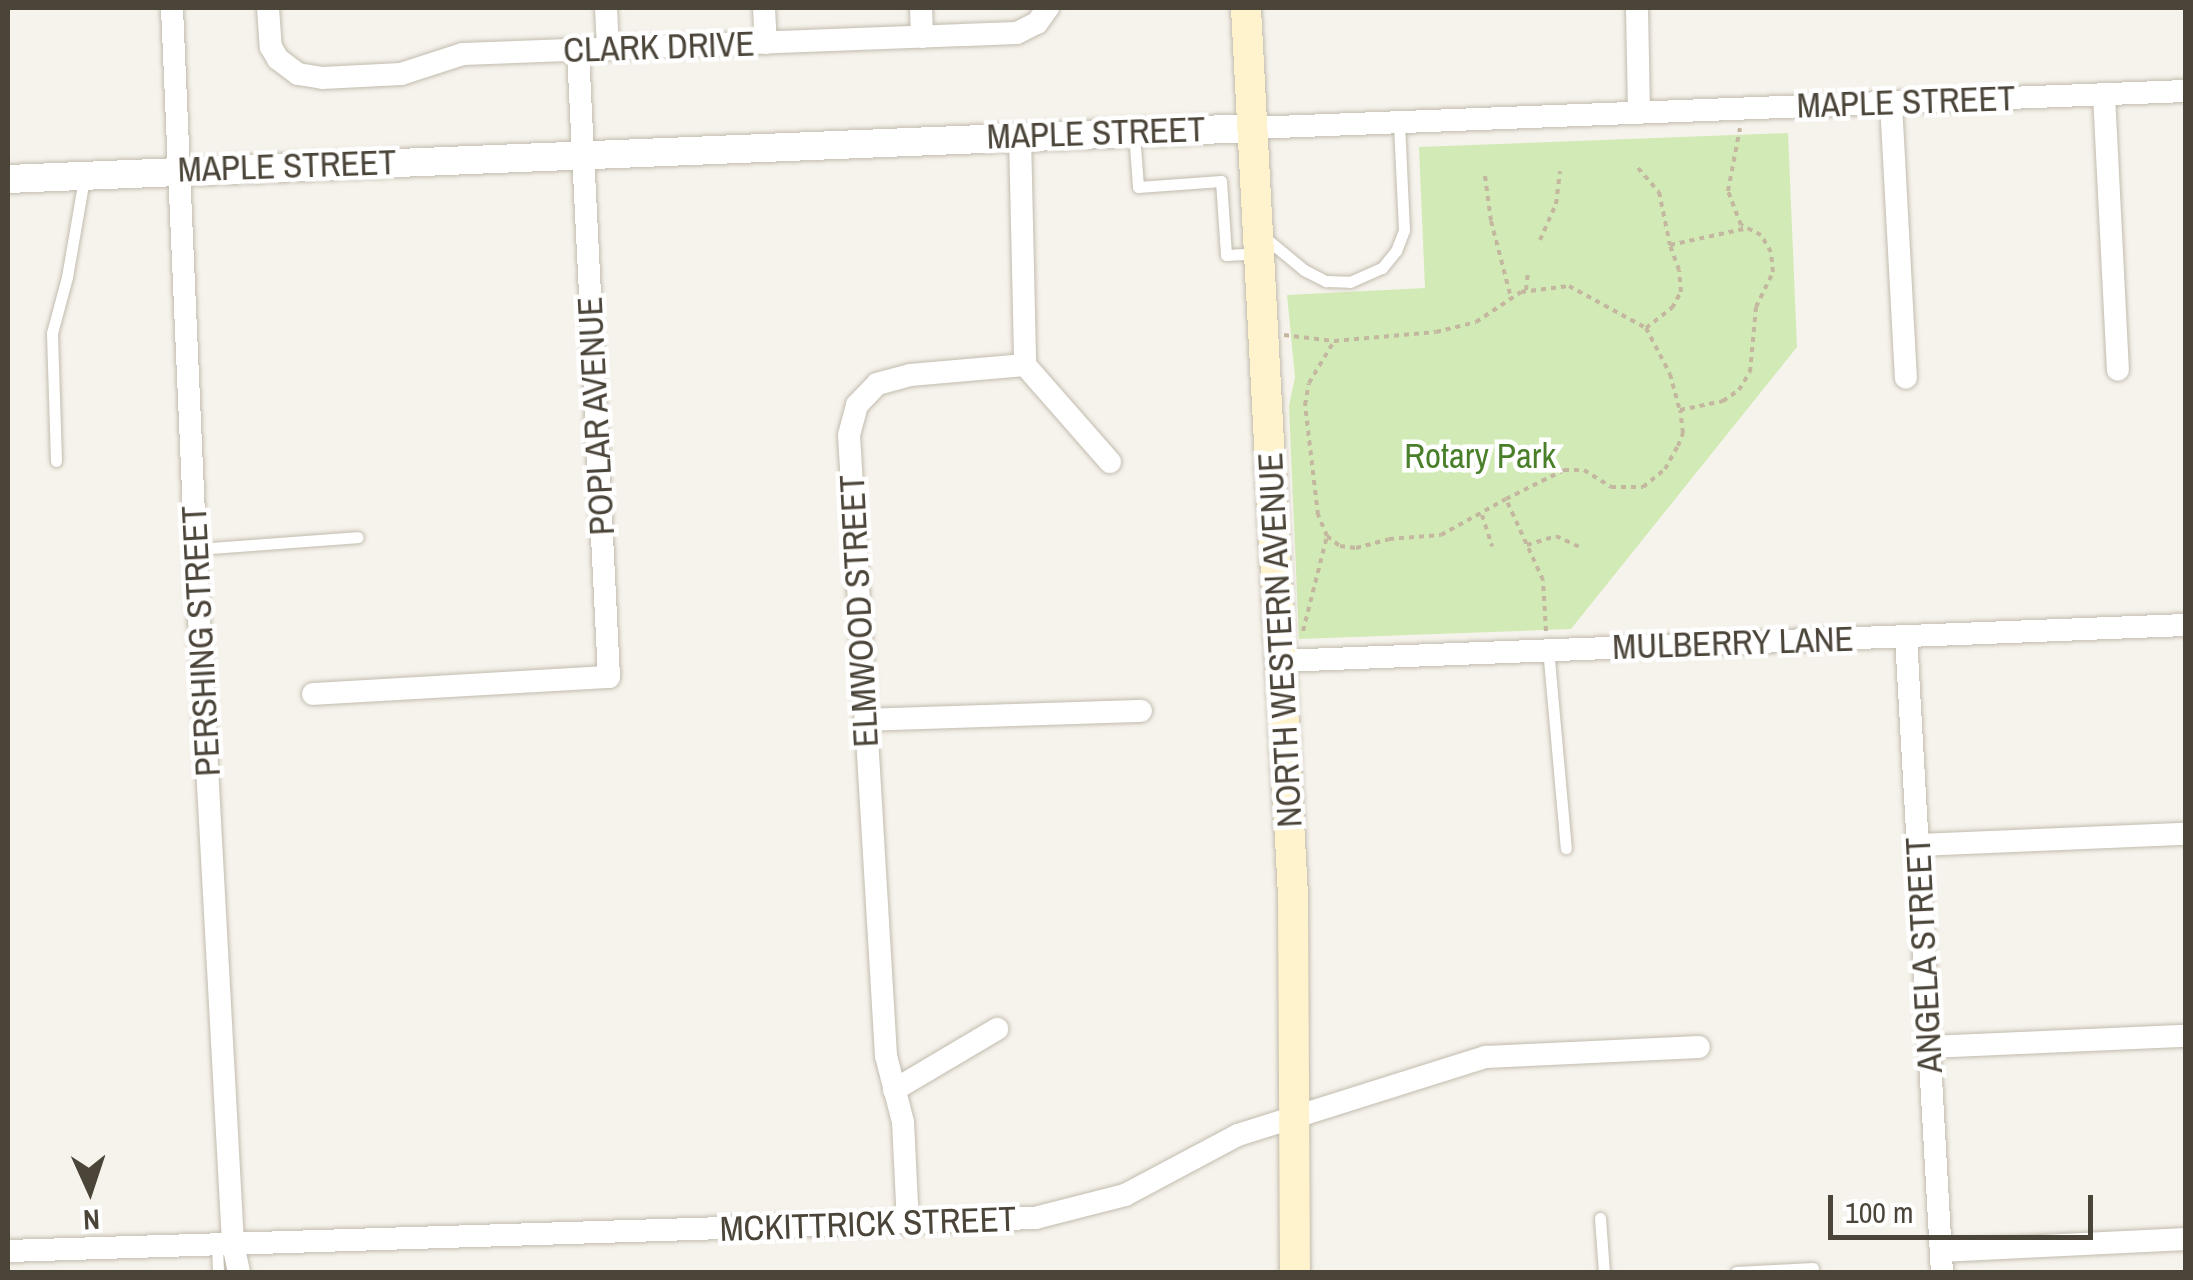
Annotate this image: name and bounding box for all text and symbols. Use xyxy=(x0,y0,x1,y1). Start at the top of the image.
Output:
street label: CLARK DRIVE xyxy=(563,23,755,71)
street label: MAPLE STREET xyxy=(1796,77,2016,127)
street label: MAPLE STREET xyxy=(986,108,1206,158)
street label: MAPLE STREET xyxy=(177,141,397,191)
street label: POPLAR AVENUE xyxy=(569,295,623,537)
park label: Rotary Park xyxy=(1404,435,1556,477)
street label: NORTH WESTERN AVENUE xyxy=(1249,451,1311,829)
street label: ELMWOOD STREET xyxy=(831,474,887,748)
street label: PERSHING STREET xyxy=(173,505,229,777)
street label: MULBERRY LANE xyxy=(1611,618,1855,668)
street label: ANGELA STREET xyxy=(1897,835,1951,1075)
north arrow xyxy=(40,1140,140,1240)
scale bar xyxy=(1833,1175,2098,1237)
text: 100 m xyxy=(1845,1192,1913,1232)
street label: MCKITTRICK STREET xyxy=(719,1198,1017,1250)
text: N xyxy=(82,1201,101,1239)

